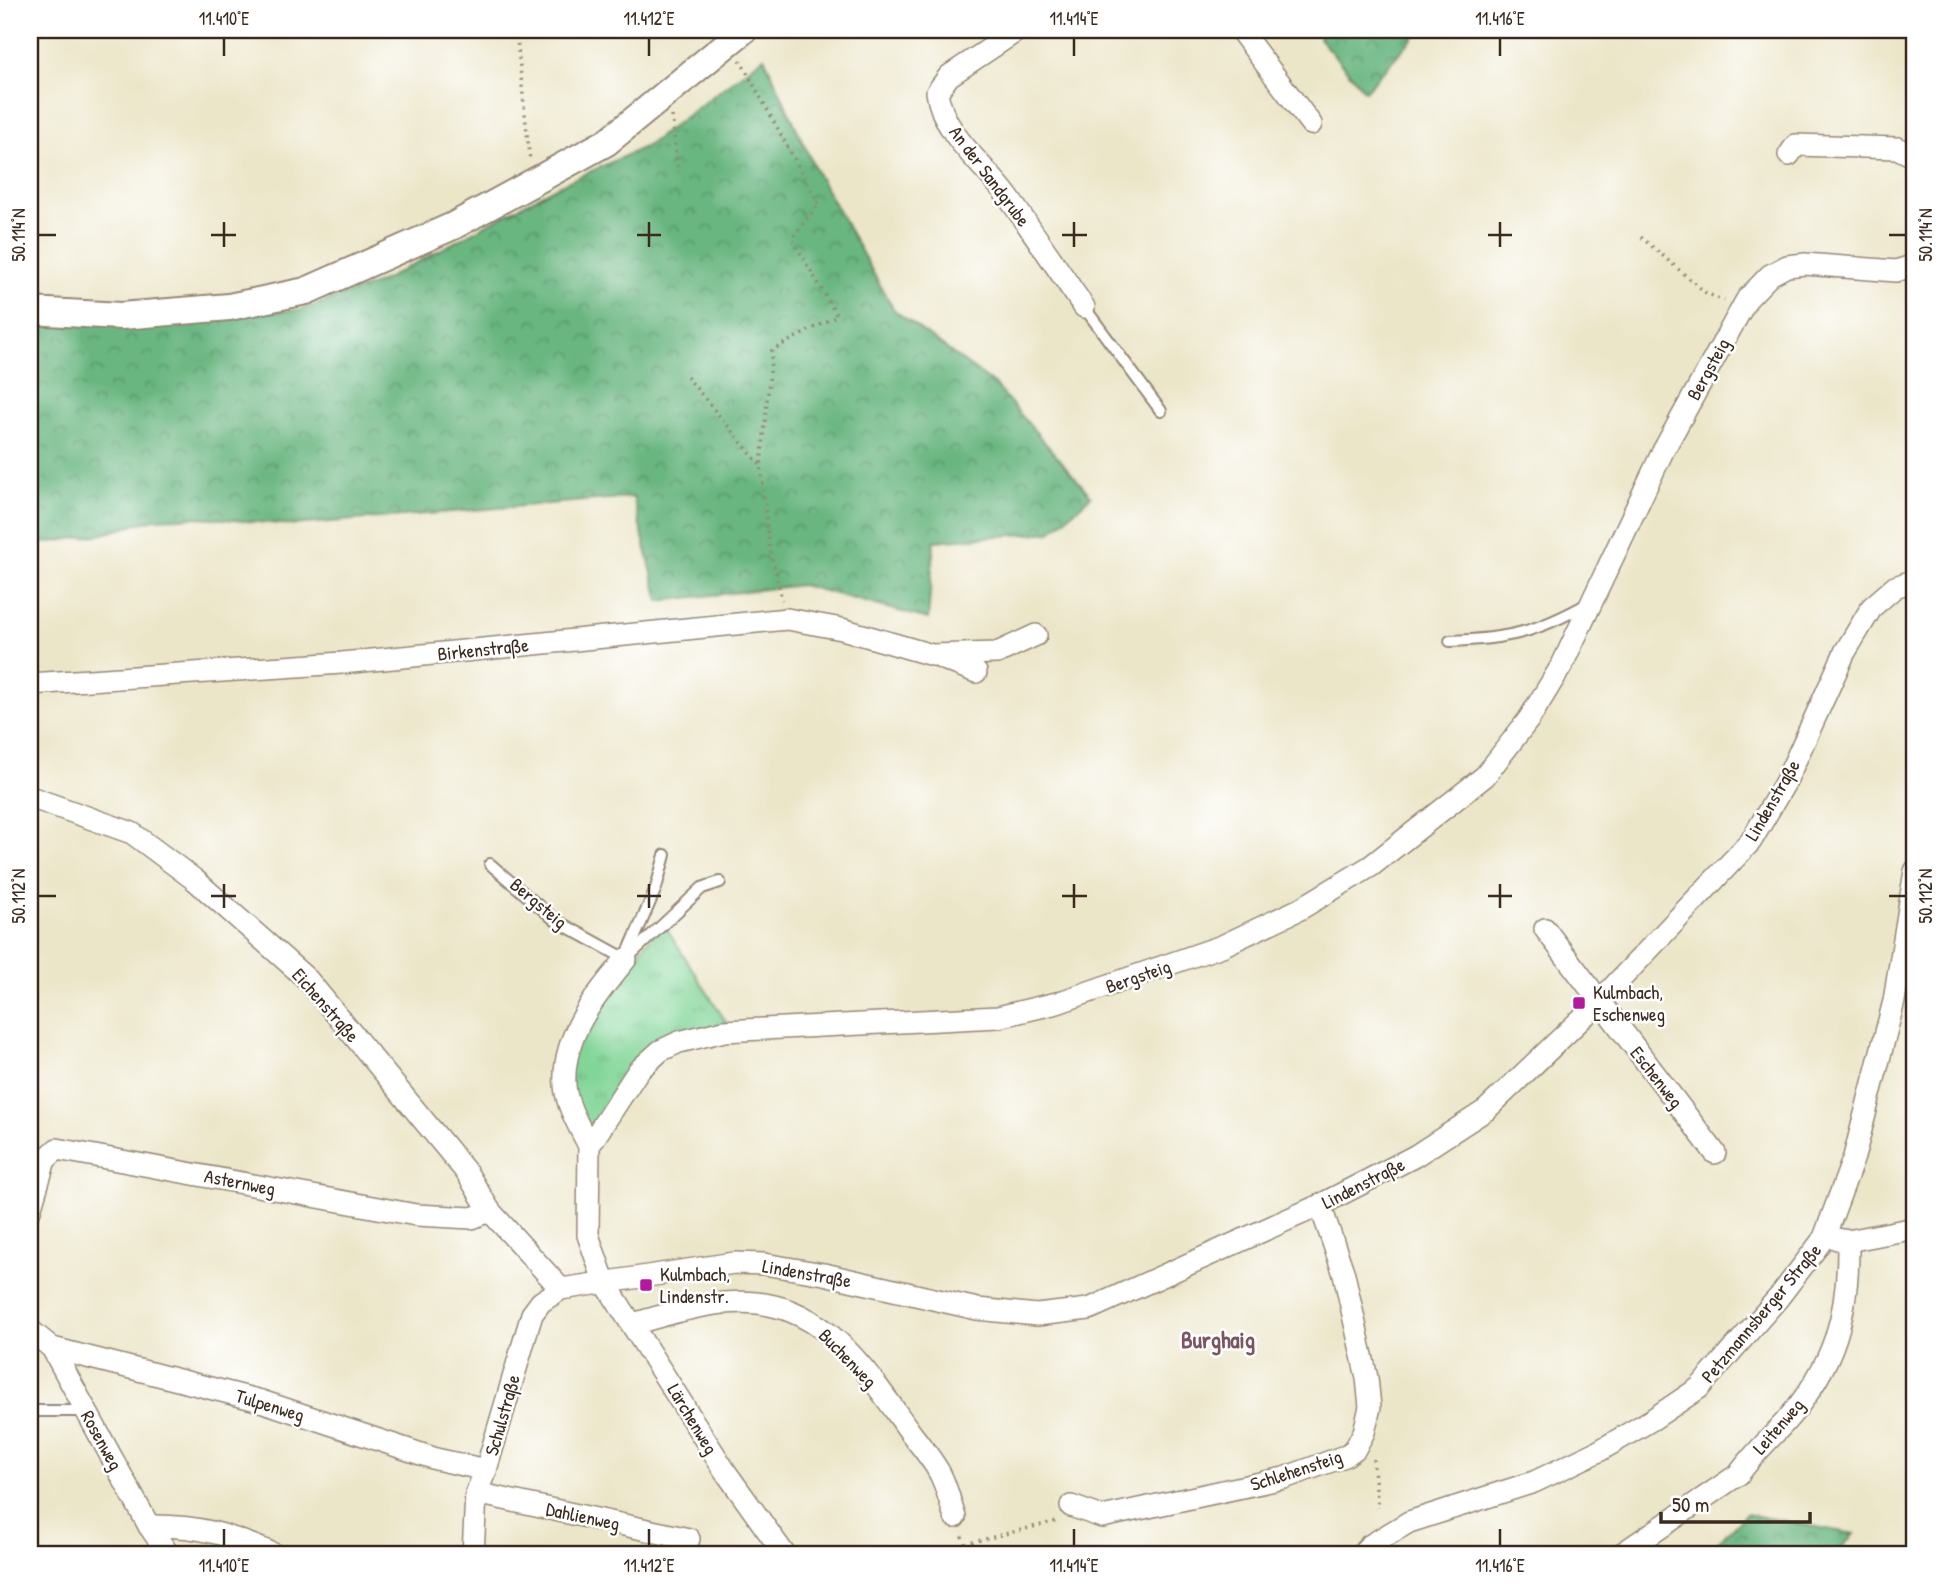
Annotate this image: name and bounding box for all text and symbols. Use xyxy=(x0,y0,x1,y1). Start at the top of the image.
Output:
text: 11.410°E xyxy=(199,6,249,31)
text: 11.412°E xyxy=(624,6,674,31)
text: 11.414°E xyxy=(1049,6,1099,31)
text: 11.416°E xyxy=(1475,6,1525,31)
street label: An der Sandgrube xyxy=(944,120,1037,232)
text: 50.114°N xyxy=(6,208,31,262)
text: 50.114°N xyxy=(1913,208,1938,262)
street label: Bergsteig xyxy=(1680,333,1736,405)
street label: Birkenstraße xyxy=(436,631,530,667)
street label: Lindenstraße xyxy=(1738,754,1806,845)
text: 50.112°N xyxy=(6,869,31,923)
text: 50.112°N xyxy=(1913,869,1938,923)
street label: Bergsteig xyxy=(505,871,573,935)
street label: Bergsteig xyxy=(1102,953,1174,999)
street label: Eichenstraße xyxy=(287,962,366,1048)
place label: Kulmbach, Eschenweg xyxy=(1593,979,1665,1027)
marker: Kulmbach, Eschenweg xyxy=(1571,995,1587,1011)
street label: Eschenweg xyxy=(1625,1041,1689,1113)
street label: Lindenstraße xyxy=(1317,1151,1409,1215)
street label: Asternweg xyxy=(202,1162,278,1202)
street label: Petzmannsberger Straße xyxy=(1695,1238,1827,1388)
street label: Lindenstraße xyxy=(761,1252,854,1294)
place label: Kulmbach, Lindenstr. xyxy=(660,1261,730,1309)
marker: Kulmbach, Lindenstr. xyxy=(638,1277,654,1293)
street label: Buchenweg xyxy=(813,1323,883,1393)
district label: Burghaig xyxy=(1181,1324,1255,1356)
street label: Schulstraße xyxy=(478,1371,526,1458)
street label: Lärchenweg xyxy=(662,1379,724,1459)
street label: Tulpenweg xyxy=(232,1382,308,1428)
street label: Leitenweg xyxy=(1746,1392,1810,1460)
street label: Rosenweg xyxy=(75,1405,129,1475)
street label: Schlehensteig xyxy=(1247,1443,1345,1497)
scale bar xyxy=(1661,1480,1810,1524)
text: 50 m xyxy=(1672,1490,1709,1519)
street label: Dahlienweg xyxy=(544,1496,622,1536)
text: 11.410°E xyxy=(199,1553,249,1578)
text: 11.412°E xyxy=(624,1553,674,1578)
text: 11.414°E xyxy=(1049,1553,1099,1578)
text: 11.416°E xyxy=(1475,1553,1525,1578)

